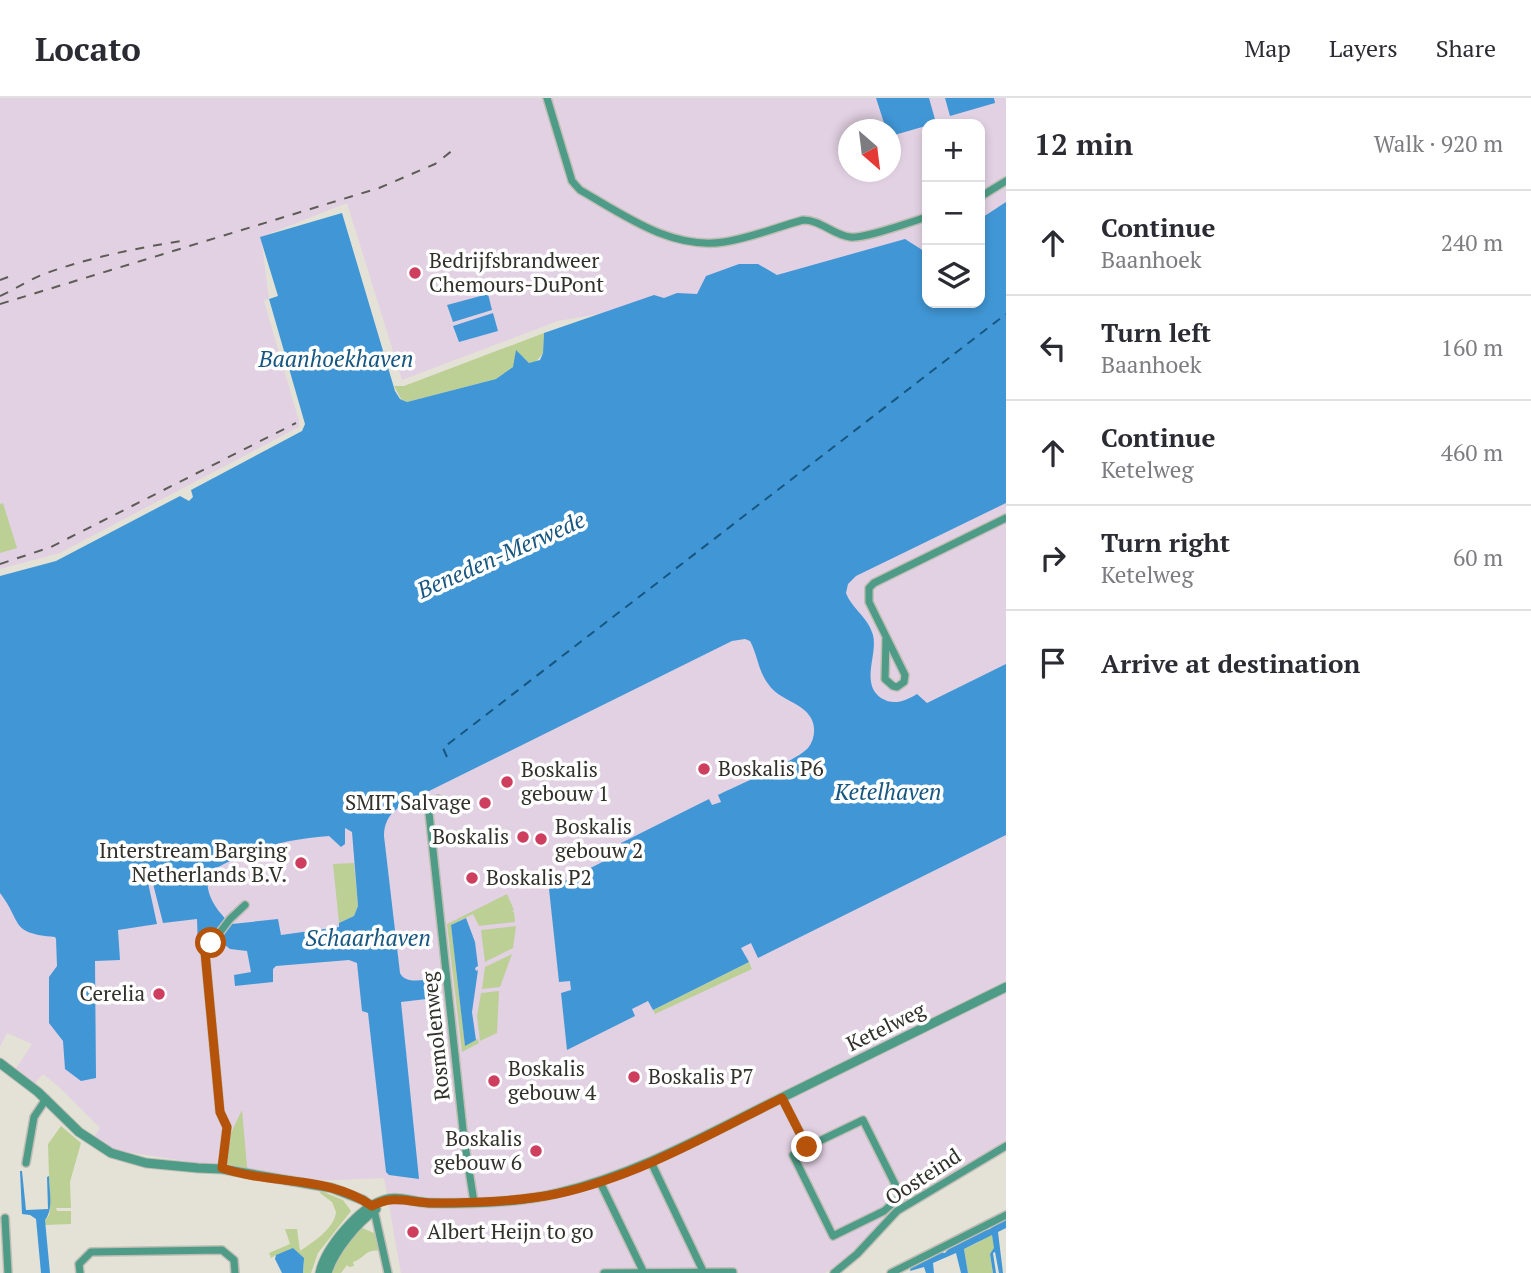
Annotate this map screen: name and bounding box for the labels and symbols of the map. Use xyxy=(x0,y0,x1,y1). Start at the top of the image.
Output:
north arrow xyxy=(838,119,901,182)
place label: Bedrijfsbrandweer Chemours-DuPont xyxy=(429,246,604,298)
marker: Bedrijfsbrandweer Chemours-DuPont xyxy=(407,265,423,281)
water label: Baanhoekhaven xyxy=(258,343,413,374)
water label: Beneden-Merwede xyxy=(411,504,590,606)
place label: Boskalis P6 xyxy=(718,754,824,782)
place label: Boskalis gebouw 1 xyxy=(521,755,609,807)
marker: Boskalis P6 xyxy=(696,761,712,777)
marker: Boskalis gebouw 1 xyxy=(499,774,515,790)
water label: Ketelhaven xyxy=(833,776,942,807)
place label: SMIT Salvage xyxy=(345,788,471,816)
marker: SMIT Salvage xyxy=(477,795,493,811)
place label: Boskalis gebouw 2 xyxy=(555,812,643,864)
place label: Boskalis xyxy=(432,822,509,850)
marker: Boskalis xyxy=(515,829,531,845)
marker: Boskalis gebouw 2 xyxy=(533,831,549,847)
place label: Interstream Barging Netherlands B.V. xyxy=(99,836,288,888)
marker: Interstream Barging Netherlands B.V. xyxy=(293,855,309,871)
place label: Boskalis P2 xyxy=(486,863,592,891)
marker: Boskalis P2 xyxy=(464,870,480,886)
water label: Schaarhaven xyxy=(305,922,431,953)
route start xyxy=(195,927,226,958)
street label: Rosmolenweg xyxy=(414,969,456,1102)
place label: Cerelia xyxy=(80,979,145,1007)
marker: Cerelia xyxy=(151,986,167,1002)
street label: Ketelweg xyxy=(841,995,930,1057)
place label: Boskalis gebouw 4 xyxy=(508,1054,597,1106)
place label: Boskalis P7 xyxy=(648,1062,754,1090)
marker: Boskalis P7 xyxy=(626,1069,642,1085)
marker: Boskalis gebouw 4 xyxy=(486,1073,502,1089)
place label: Boskalis gebouw 6 xyxy=(434,1124,522,1176)
route end xyxy=(791,1131,822,1162)
street label: Oosteind xyxy=(879,1141,966,1211)
marker: Boskalis gebouw 6 xyxy=(528,1143,544,1159)
place label: Albert Heijn to go xyxy=(427,1217,594,1245)
marker: Albert Heijn to go xyxy=(405,1224,421,1240)

